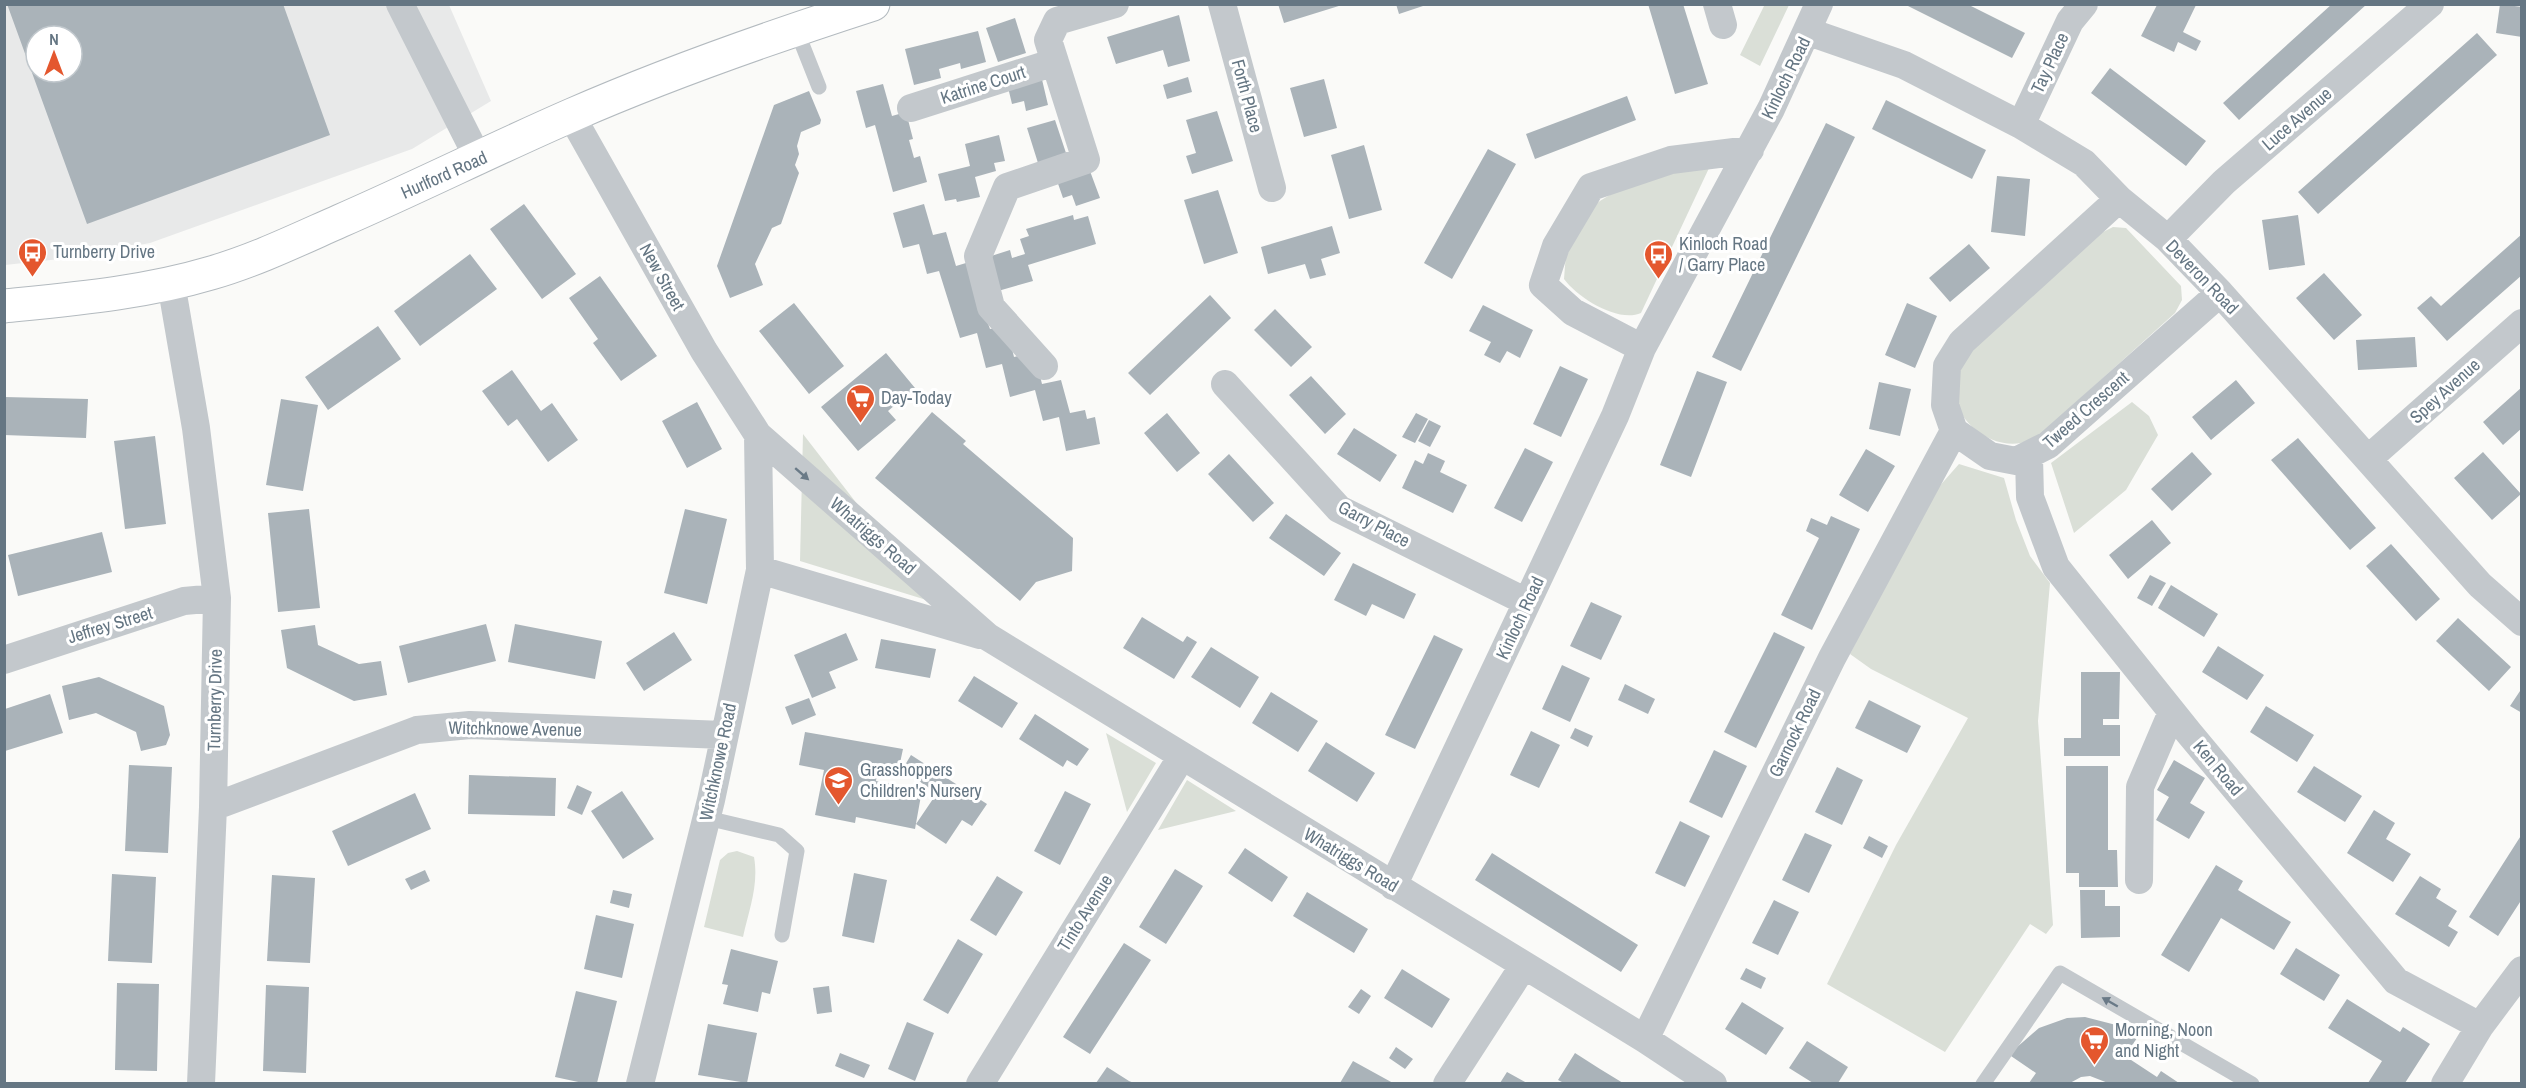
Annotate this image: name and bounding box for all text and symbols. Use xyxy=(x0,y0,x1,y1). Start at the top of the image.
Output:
north arrow xyxy=(24,24,84,84)
text: N xyxy=(49,28,59,50)
street label: Tay Place xyxy=(2025,28,2074,97)
street label: Kinloch Road xyxy=(1755,32,1816,123)
street label: Forth Place xyxy=(1226,57,1269,135)
street label: Katrine Court xyxy=(937,59,1028,110)
street label: Luce Avenue xyxy=(2256,81,2337,156)
street label: Hurlford Road xyxy=(397,144,491,205)
place label: Kinloch Road / Garry Place xyxy=(1679,231,1768,277)
street label: Deveron Road xyxy=(2160,234,2244,320)
bus stop icon: Turnberry Drive xyxy=(16,236,48,278)
bus stop icon: Kinloch Road / Garry Place xyxy=(1642,238,1674,280)
place label: Turnberry Drive xyxy=(53,239,155,264)
street label: New Street xyxy=(634,239,691,315)
street label: Spey Avenue xyxy=(2404,352,2485,429)
street label: Tweed Crescent xyxy=(2037,365,2134,454)
supermarket icon: Day-Today xyxy=(844,382,876,424)
place label: Day-Today xyxy=(881,385,952,410)
one-way arrow xyxy=(794,467,809,480)
street label: Whatriggs Road xyxy=(825,491,922,580)
street label: Garry Place xyxy=(1334,494,1415,553)
street label: Kinloch Road xyxy=(1489,572,1550,663)
street label: Jeffrey Street xyxy=(64,600,155,649)
street label: Turnberry Drive xyxy=(201,649,228,751)
street label: Garnock Road xyxy=(1762,685,1827,781)
street label: Witchknowe Road xyxy=(693,701,742,823)
street label: Witchknowe Avenue xyxy=(448,715,582,742)
street label: Ken Road xyxy=(2188,734,2249,801)
place label: Grasshoppers Children's Nursery xyxy=(860,757,982,803)
school or university icon: Grasshoppers Children's Nursery xyxy=(823,764,855,806)
street label: Whatriggs Road xyxy=(1299,821,1403,898)
street label: Tinto Avenue xyxy=(1051,869,1118,956)
one-way arrow xyxy=(2101,997,2118,1007)
place label: Morning, Noon and Night xyxy=(2115,1017,2213,1063)
supermarket icon: Morning, Noon and Night xyxy=(2078,1024,2110,1066)

